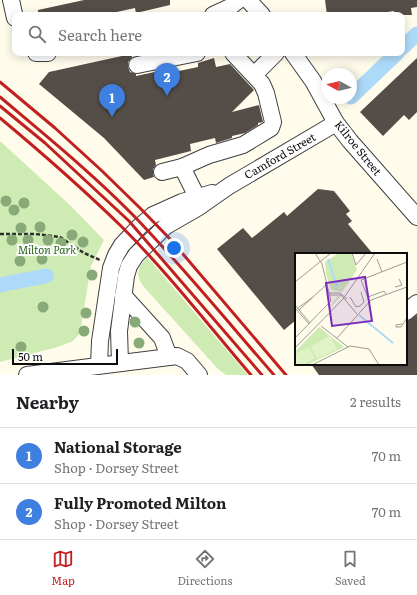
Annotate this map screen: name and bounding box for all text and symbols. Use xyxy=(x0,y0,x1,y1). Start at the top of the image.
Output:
search box xyxy=(12,12,405,56)
icon: search xyxy=(26,23,48,45)
text: Search here xyxy=(58,23,142,46)
pin: 2 xyxy=(154,63,180,96)
north arrow xyxy=(321,68,357,104)
pin: 1 xyxy=(99,84,125,117)
street label: Kilroe Street xyxy=(332,116,386,179)
street label: Camford Street xyxy=(241,128,319,182)
your location xyxy=(164,238,184,258)
park label: Milton Park xyxy=(18,241,76,257)
inset map xyxy=(295,253,407,365)
scale bar xyxy=(12,347,118,366)
text: 50 m xyxy=(18,348,43,364)
text: Nearby xyxy=(16,389,79,414)
text: 2 results xyxy=(350,392,401,411)
text: National Storage xyxy=(54,435,182,458)
text: 1 xyxy=(26,446,32,465)
text: 70 m xyxy=(372,446,401,465)
text: Shop · Dorsey Street xyxy=(54,458,179,477)
text: Fully Promoted Milton xyxy=(54,491,226,514)
text: 2 xyxy=(26,502,32,521)
text: 70 m xyxy=(372,502,401,521)
text: Shop · Dorsey Street xyxy=(54,514,179,533)
tab: Map xyxy=(51,548,75,588)
tab: Directions xyxy=(177,548,232,588)
tab: Saved xyxy=(335,548,366,588)

